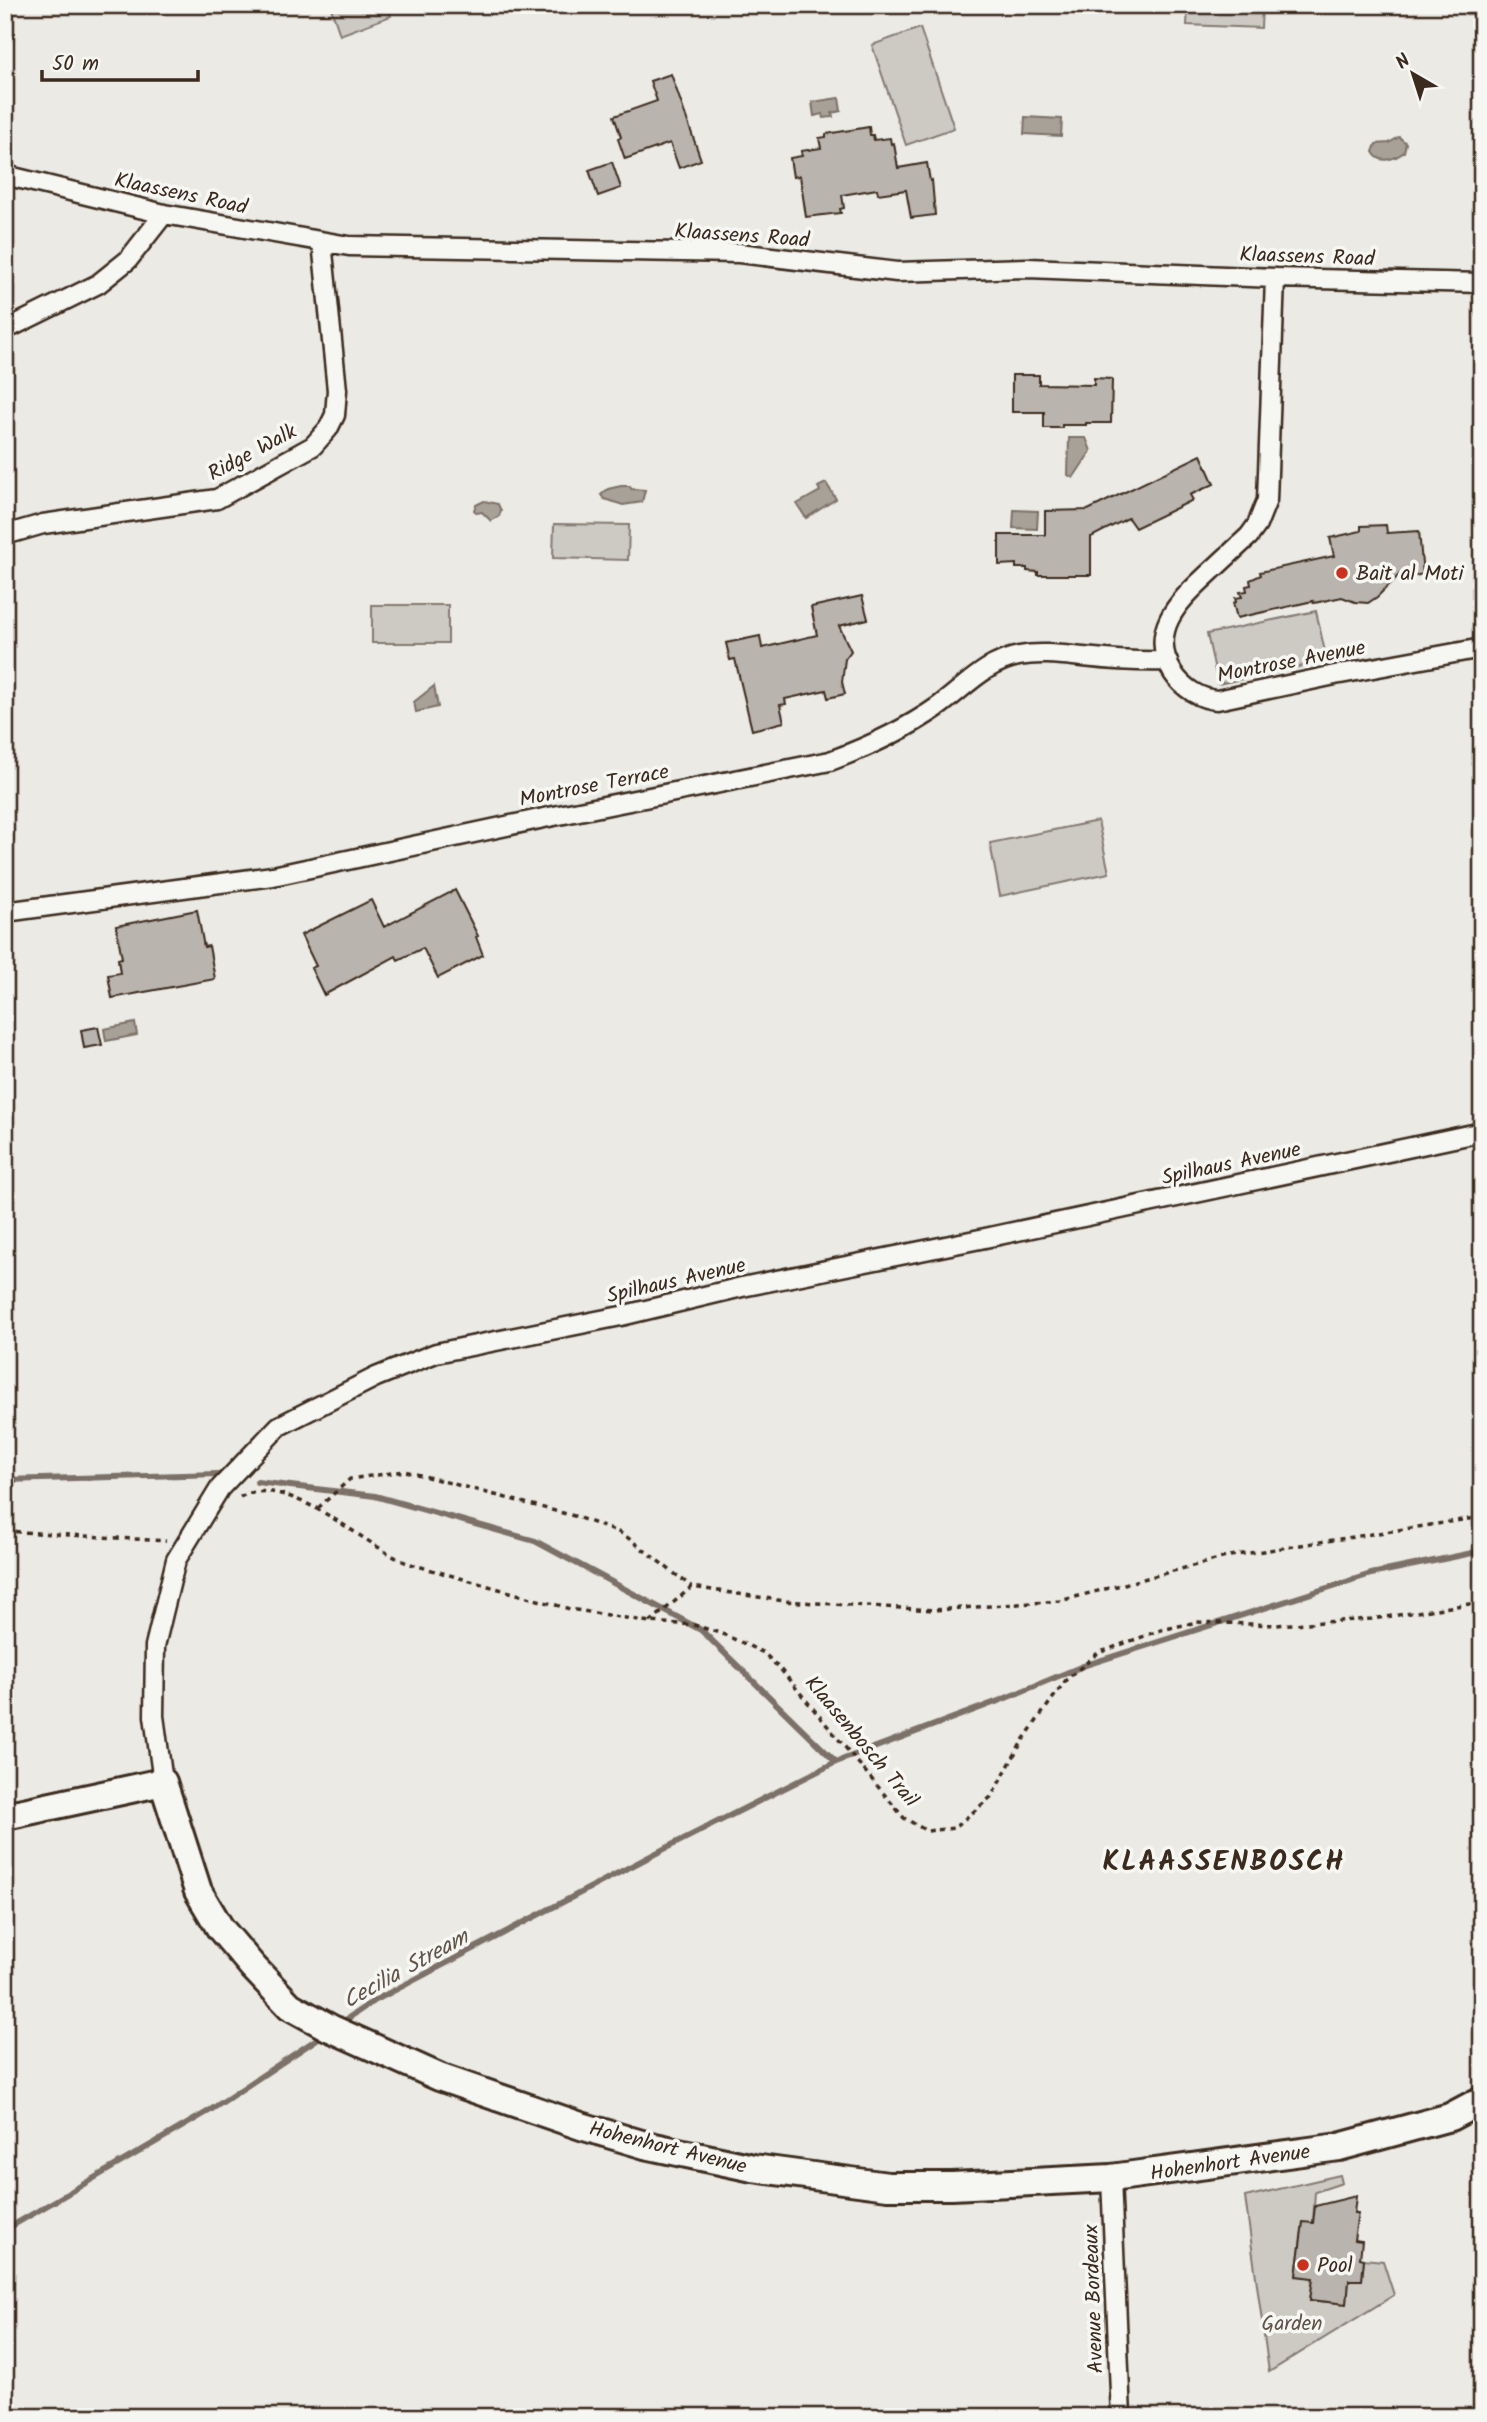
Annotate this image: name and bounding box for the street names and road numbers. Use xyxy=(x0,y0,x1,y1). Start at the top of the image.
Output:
street label: Klaassens Road xyxy=(111,164,251,225)
street label: Klaassens Road xyxy=(673,215,811,258)
street label: Klaassens Road xyxy=(1239,239,1376,276)
street label: Ridge Walk xyxy=(202,416,303,491)
street label: Montrose Avenue xyxy=(1214,632,1369,693)
street label: Montrose Terrace xyxy=(517,756,673,817)
street label: Spilhaus Avenue xyxy=(1159,1133,1305,1195)
street label: Spilhaus Avenue xyxy=(604,1249,750,1313)
street label: Klaasenbosch Trail xyxy=(796,1669,926,1815)
street label: Hohenhort Avenue xyxy=(585,2113,751,2184)
street label: Hohenhort Avenue xyxy=(1148,2136,1313,2191)
street label: Avenue Bordeaux xyxy=(1075,2223,1114,2374)

